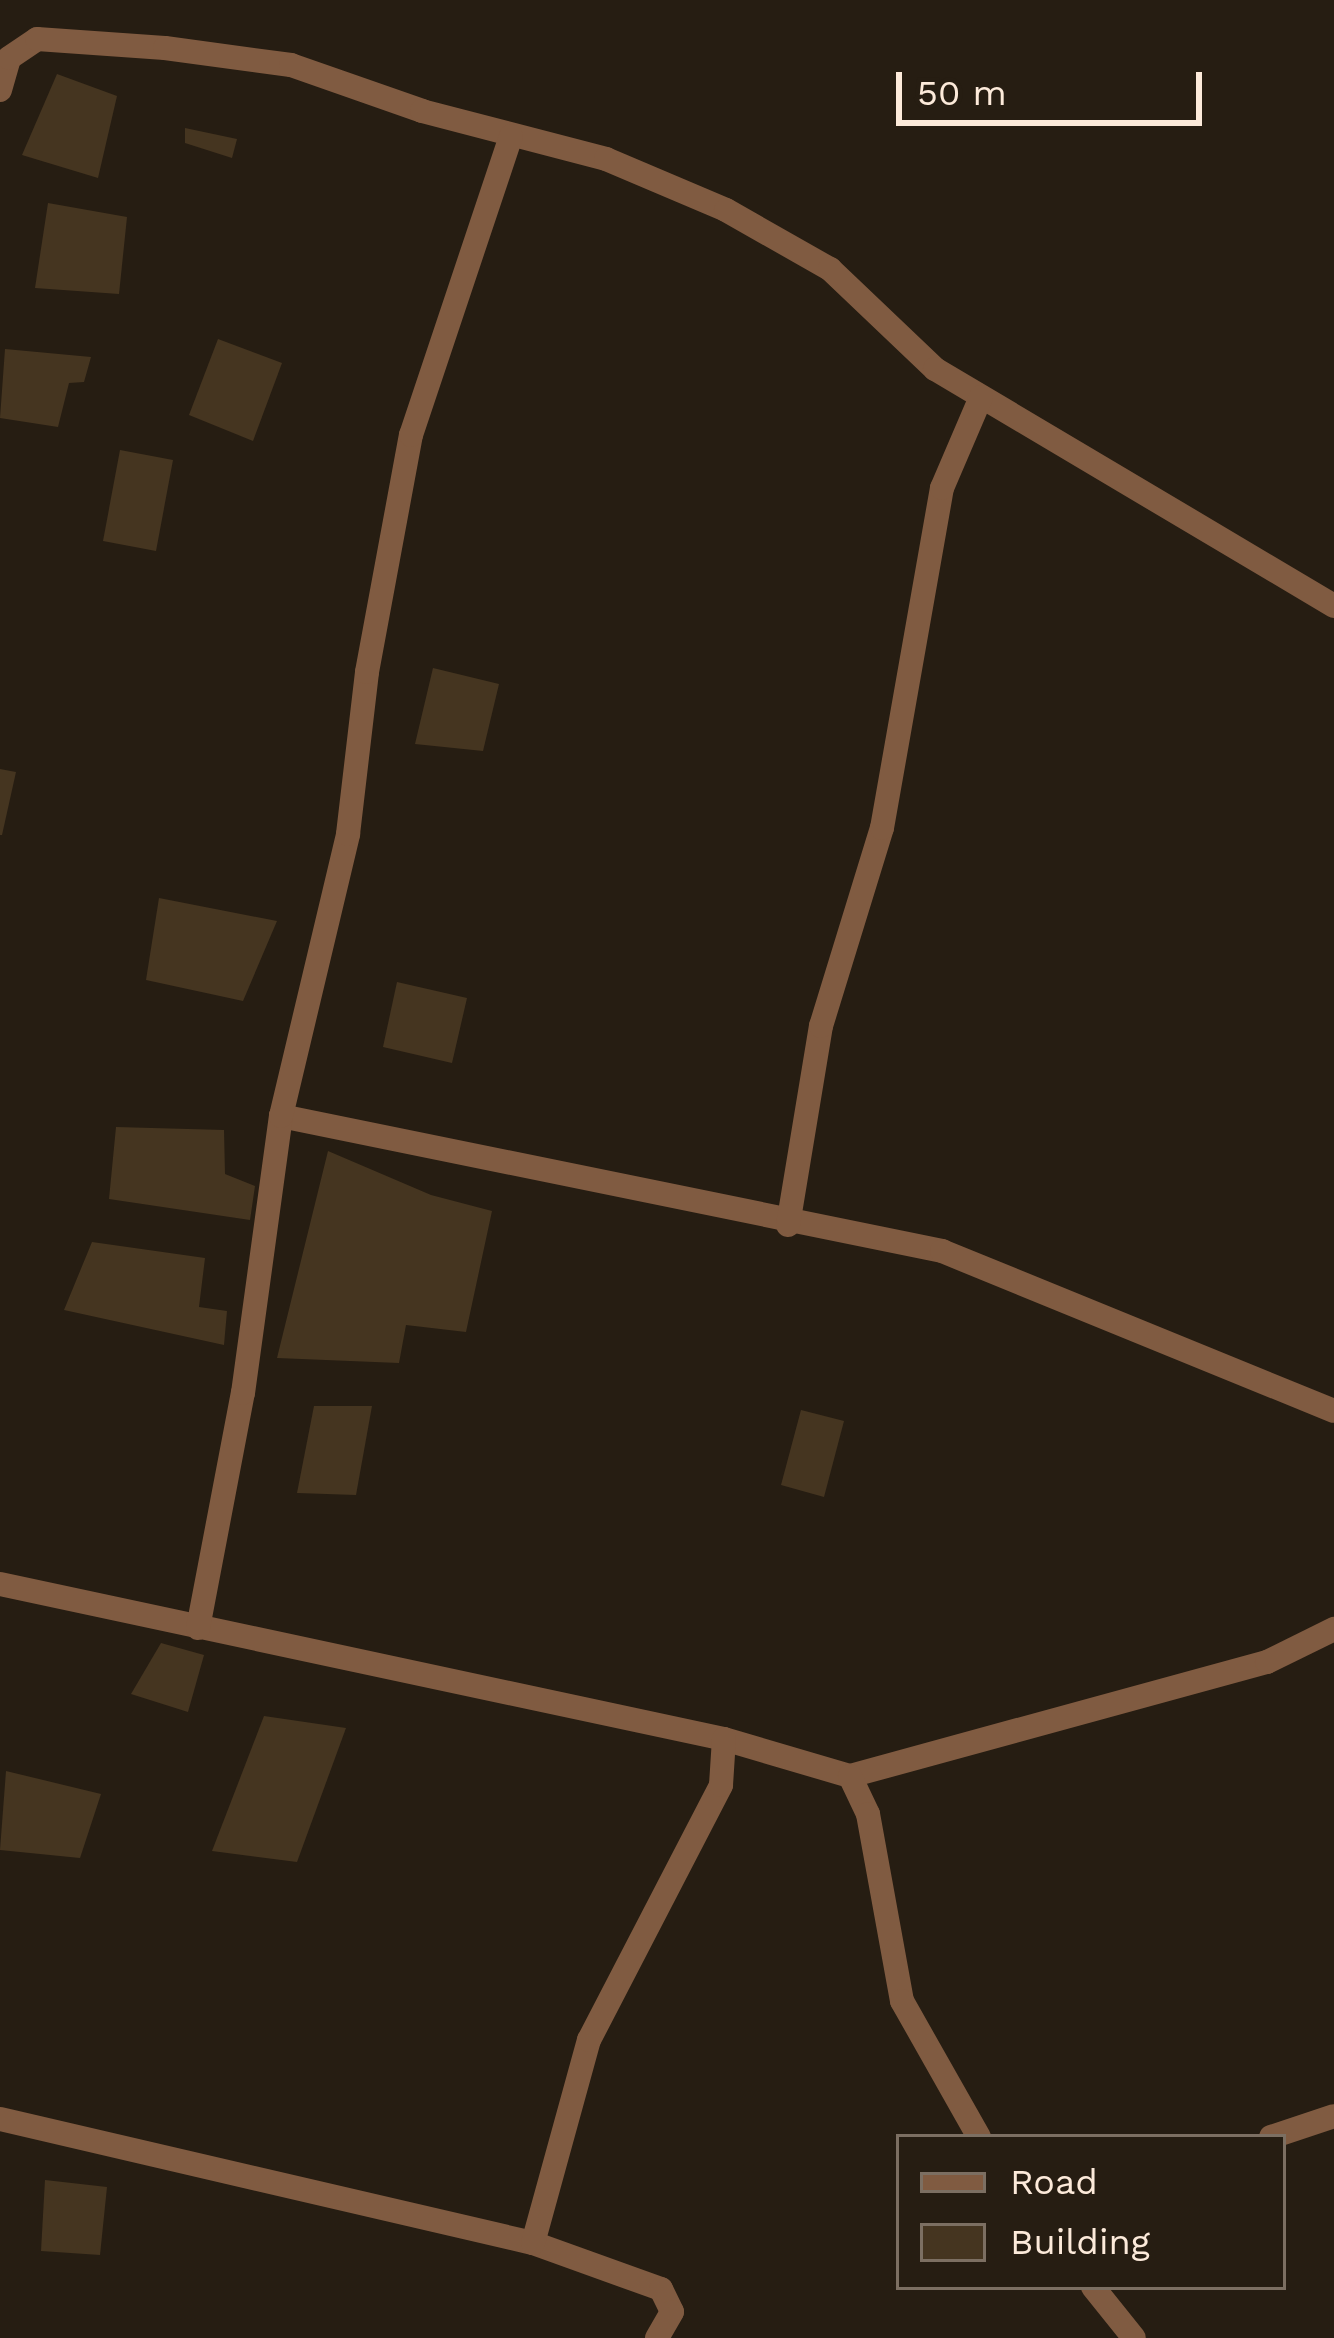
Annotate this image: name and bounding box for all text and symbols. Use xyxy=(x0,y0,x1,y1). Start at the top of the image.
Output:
scale bar xyxy=(902,48,1208,122)
text: 50 m xyxy=(917,72,1007,114)
legend xyxy=(896,2134,1286,2290)
text: Road xyxy=(1010,2161,1098,2203)
text: Building xyxy=(1010,2221,1150,2263)

